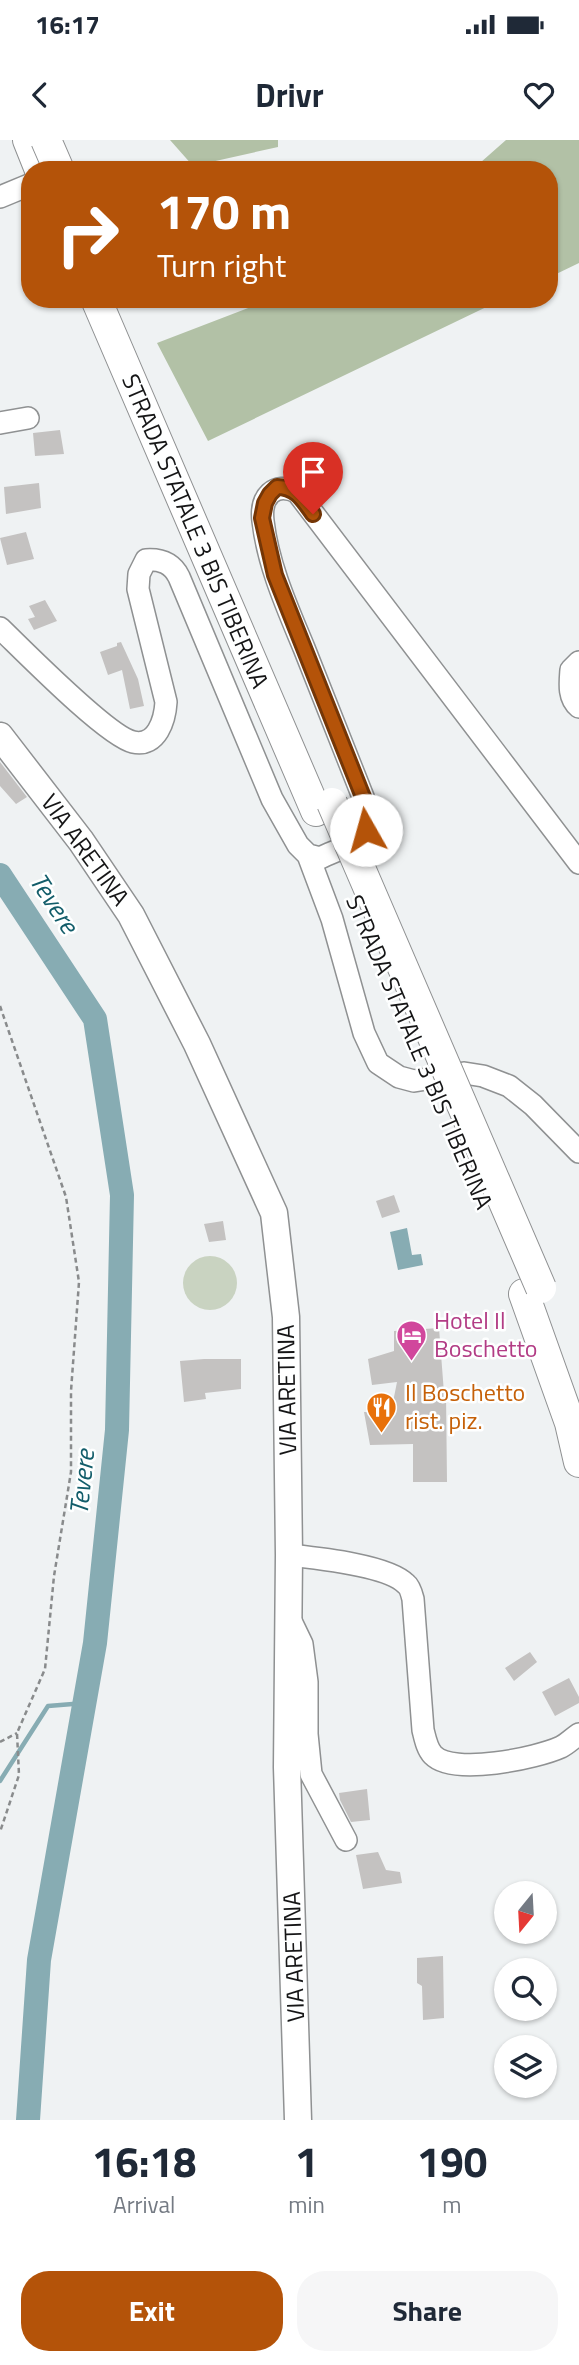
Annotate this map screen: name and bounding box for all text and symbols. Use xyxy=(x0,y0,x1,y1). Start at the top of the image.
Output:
text: 16:17 xyxy=(35,5,100,44)
text: Drivr xyxy=(255,71,324,119)
icon: back xyxy=(21,76,59,114)
icon: heart xyxy=(520,76,558,114)
text: 170 m xyxy=(157,173,291,248)
icon: right xyxy=(42,189,133,280)
text: Turn right xyxy=(157,241,286,289)
street label: STRADA STATALE 3 BIS TIBERINA xyxy=(113,368,279,693)
pin xyxy=(283,442,343,514)
icon: arrive xyxy=(294,453,332,491)
street label: VIA ARETINA xyxy=(33,786,139,913)
position arrow xyxy=(329,793,403,867)
water label: Tevere xyxy=(20,865,90,942)
street label: STRADA STATALE 3 BIS TIBERINA xyxy=(337,889,503,1214)
place label: Hotel Il Boschetto xyxy=(434,1302,538,1366)
hotel icon: Hotel Il Boschetto xyxy=(394,1318,428,1362)
street label: VIA ARETINA xyxy=(267,1324,305,1456)
place label: Il Boschetto rist. piz. xyxy=(405,1374,525,1438)
restaurant icon: Il Boschetto rist. piz. xyxy=(365,1390,399,1434)
water label: Tevere xyxy=(59,1445,105,1516)
north arrow xyxy=(494,1881,556,1944)
map controls xyxy=(494,1881,557,2098)
street label: VIA ARETINA xyxy=(273,1891,313,2023)
button: search xyxy=(494,1958,557,2021)
button: layers xyxy=(494,2035,557,2098)
text: 16:18 xyxy=(92,2129,197,2193)
text: 1 xyxy=(295,2129,318,2193)
text: 190 xyxy=(417,2129,487,2193)
text: Arrival xyxy=(113,2187,175,2222)
text: min xyxy=(288,2187,325,2222)
text: m xyxy=(442,2187,462,2222)
button: Exit xyxy=(21,2271,283,2351)
button: Share xyxy=(297,2271,558,2351)

